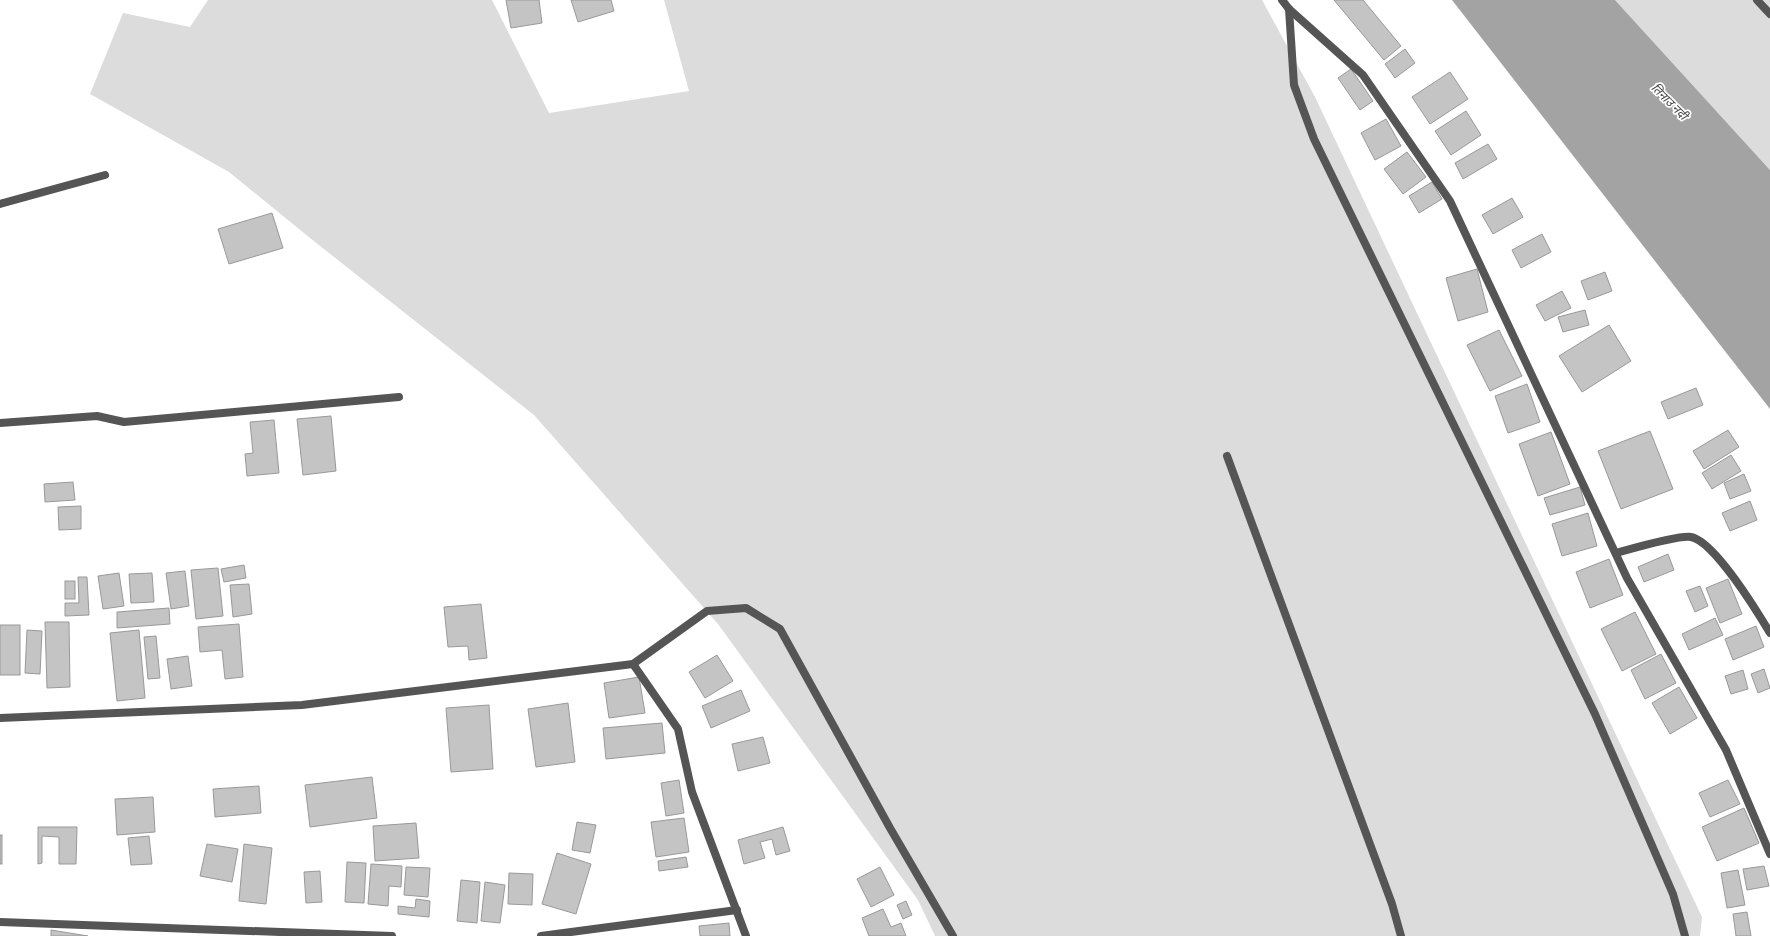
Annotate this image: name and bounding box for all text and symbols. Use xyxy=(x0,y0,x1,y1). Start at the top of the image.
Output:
water label: तिनाउ नदी xyxy=(1649,80,1693,124)

